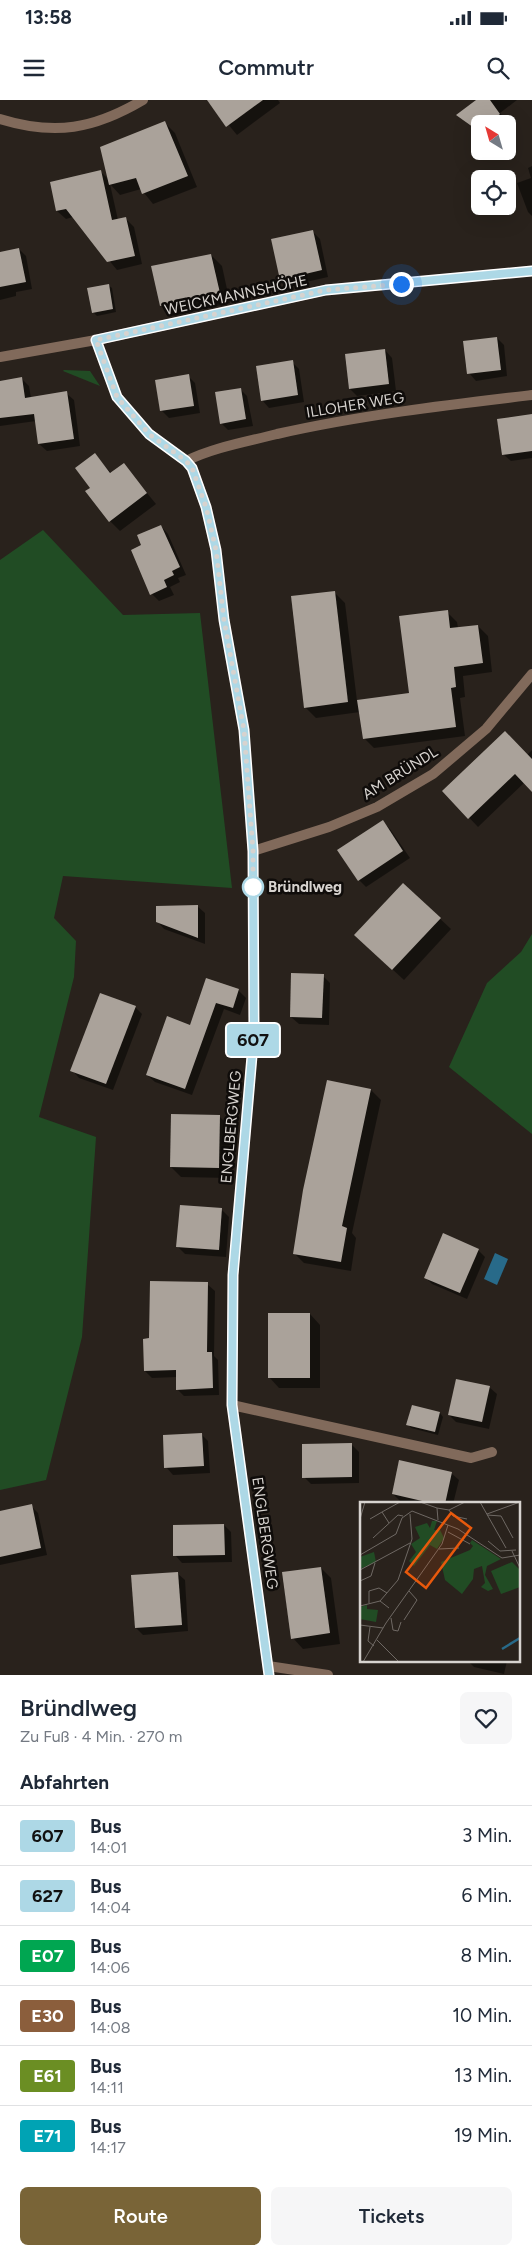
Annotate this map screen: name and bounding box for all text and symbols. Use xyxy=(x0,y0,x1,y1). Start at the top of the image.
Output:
text: 13:58 xyxy=(25,6,72,29)
icon: menu xyxy=(20,54,48,82)
text: Commutr xyxy=(218,54,314,81)
icon: search xyxy=(484,54,512,82)
north arrow xyxy=(471,115,516,160)
map controls xyxy=(471,115,516,215)
button: locate xyxy=(471,170,516,215)
street label: WEICKMANNSHÖHE xyxy=(163,271,309,319)
your location xyxy=(389,272,414,297)
street label: ILLOHER WEG xyxy=(305,388,405,422)
street label: AM BRÜNDL xyxy=(359,743,441,803)
marker: Bründlweg xyxy=(242,876,264,898)
place label: Bründlweg xyxy=(268,878,342,896)
line badge: 607 xyxy=(224,1024,282,1056)
text: 607 xyxy=(237,1029,269,1051)
street label: ENGLBERGWEG xyxy=(217,1070,245,1184)
street label: ENGLBERGWEG xyxy=(248,1476,282,1590)
inset map xyxy=(360,1502,520,1662)
button: heart xyxy=(460,1692,512,1744)
text: Bründlweg xyxy=(20,1693,137,1722)
text: Zu Fuß · 4 Min. · 270 m xyxy=(20,1727,182,1746)
text: Abfahrten xyxy=(20,1771,109,1794)
text: Bus xyxy=(90,1815,121,1838)
text: 3 Min. xyxy=(462,1824,512,1847)
text: 607 xyxy=(31,1825,64,1847)
text: 14:01 xyxy=(90,1838,127,1857)
text: Bus xyxy=(90,1875,121,1898)
text: 6 Min. xyxy=(462,1884,512,1907)
text: 627 xyxy=(32,1885,63,1907)
text: 14:04 xyxy=(90,1898,131,1917)
text: Bus xyxy=(90,1935,121,1958)
text: 8 Min. xyxy=(461,1944,512,1967)
text: E07 xyxy=(31,1945,64,1967)
text: 14:06 xyxy=(90,1958,130,1977)
text: Bus xyxy=(90,1995,121,2018)
text: 10 Min. xyxy=(452,2004,512,2027)
text: E30 xyxy=(31,2005,64,2027)
text: 14:08 xyxy=(90,2018,131,2037)
text: Bus xyxy=(90,2055,121,2078)
text: 13 Min. xyxy=(454,2064,512,2087)
text: E61 xyxy=(33,2065,62,2087)
text: 14:11 xyxy=(90,2078,124,2097)
text: Bus xyxy=(90,2115,121,2138)
text: 19 Min. xyxy=(454,2124,512,2147)
text: E71 xyxy=(33,2125,62,2147)
text: 14:17 xyxy=(90,2138,126,2157)
button: Route xyxy=(20,2187,261,2245)
button: Tickets xyxy=(271,2187,512,2245)

